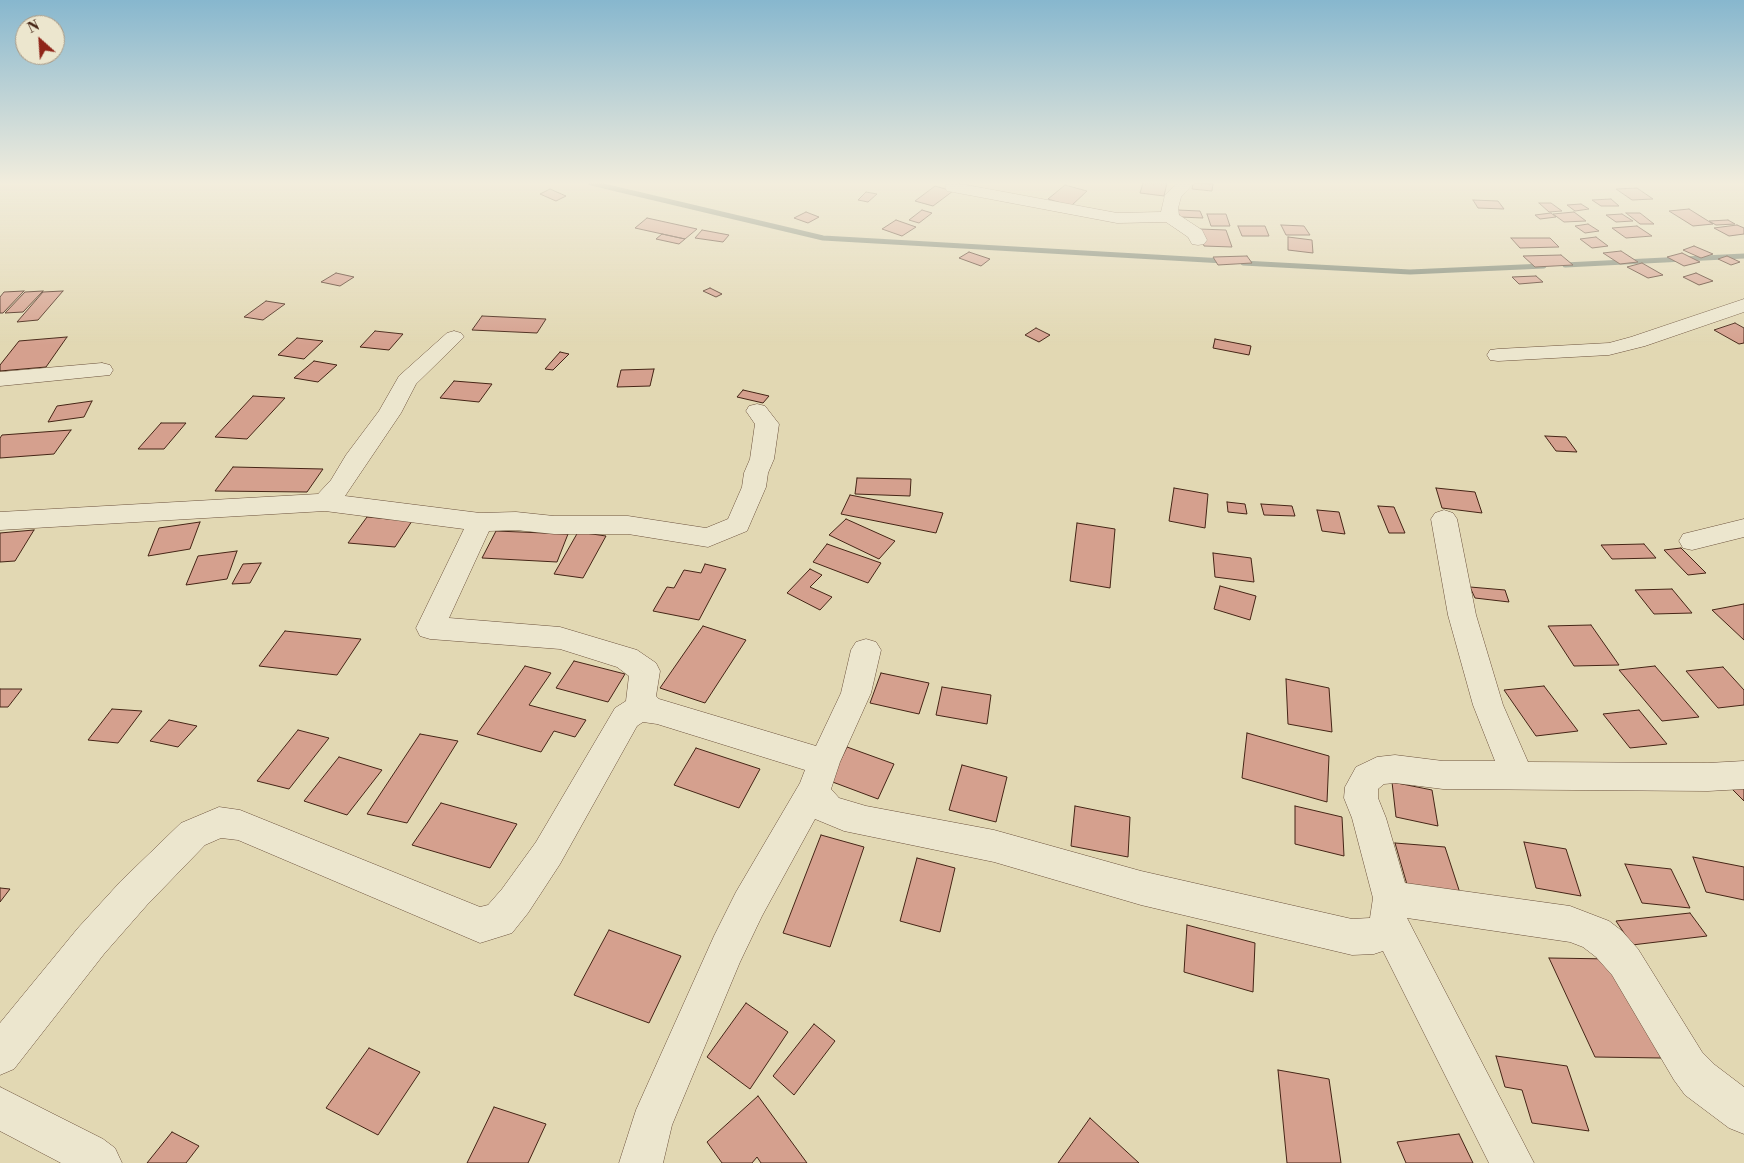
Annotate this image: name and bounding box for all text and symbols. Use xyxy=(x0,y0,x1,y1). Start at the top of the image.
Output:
north arrow xyxy=(15,15,65,65)
text: N xyxy=(25,17,43,38)

